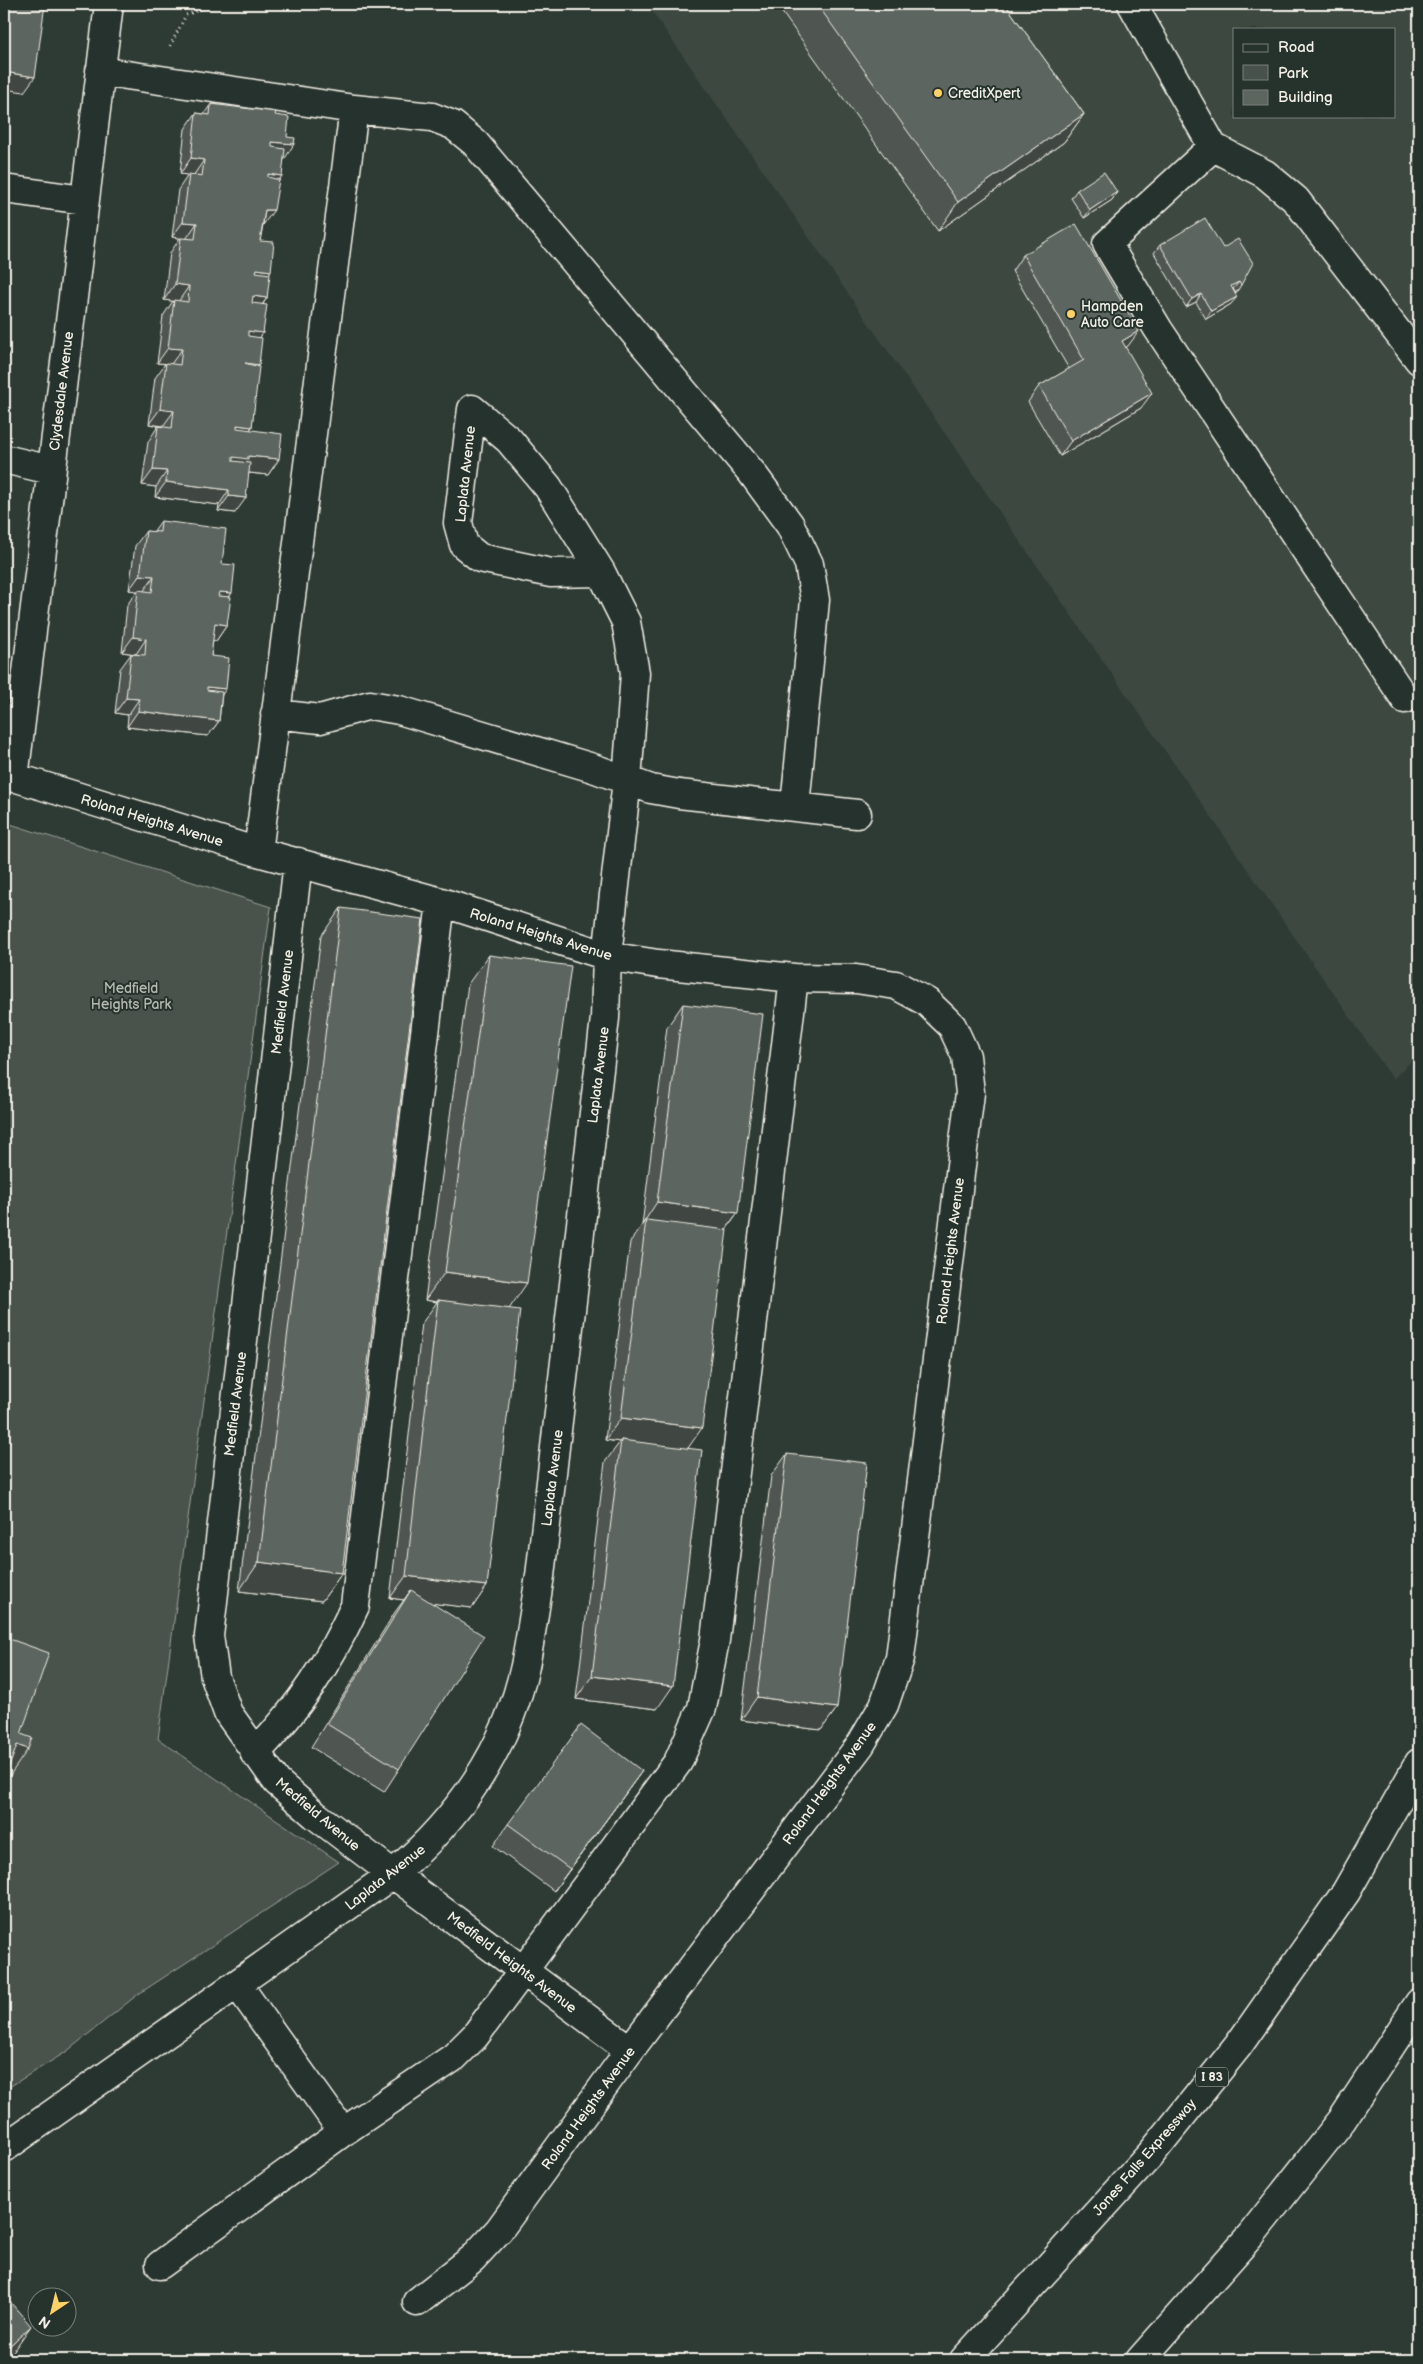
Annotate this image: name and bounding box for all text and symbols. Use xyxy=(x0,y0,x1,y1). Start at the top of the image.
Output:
legend xyxy=(1233,28,1396,118)
text: Road xyxy=(1278,38,1314,57)
text: Park xyxy=(1278,64,1309,83)
place label: CreditXpert xyxy=(948,85,1021,102)
marker: CreditXpert xyxy=(932,87,944,99)
text: Building xyxy=(1278,88,1333,107)
place label: Hampden Auto Care xyxy=(1081,298,1144,331)
marker: Hampden Auto Care xyxy=(1065,308,1077,320)
street label: Clydesdale Avenue xyxy=(46,330,77,452)
street label: Laplata Avenue xyxy=(452,425,479,523)
street label: Roland Heights Avenue xyxy=(79,791,225,850)
street label: Roland Heights Avenue xyxy=(468,905,614,964)
street label: Medfield Avenue xyxy=(268,949,297,1055)
park label: Medfield Heights Park xyxy=(91,980,171,1013)
street label: Laplata Avenue xyxy=(584,1026,613,1124)
street label: Roland Heights Avenue xyxy=(933,1177,968,1326)
street label: Medfield Avenue xyxy=(221,1351,250,1457)
street label: Laplata Avenue xyxy=(538,1429,567,1527)
street label: Roland Heights Avenue xyxy=(779,1718,880,1848)
street label: Medfield Avenue xyxy=(272,1774,363,1855)
street label: Laplata Avenue xyxy=(342,1841,429,1914)
street label: Medfield Heights Avenue xyxy=(444,1908,580,2017)
street label: Roland Heights Avenue xyxy=(538,2043,639,2173)
road number: I 83 xyxy=(1196,2068,1228,2086)
street label: Jones Falls Expressway xyxy=(1089,2095,1200,2219)
north arrow xyxy=(28,2286,78,2336)
text: N xyxy=(36,2312,54,2332)

